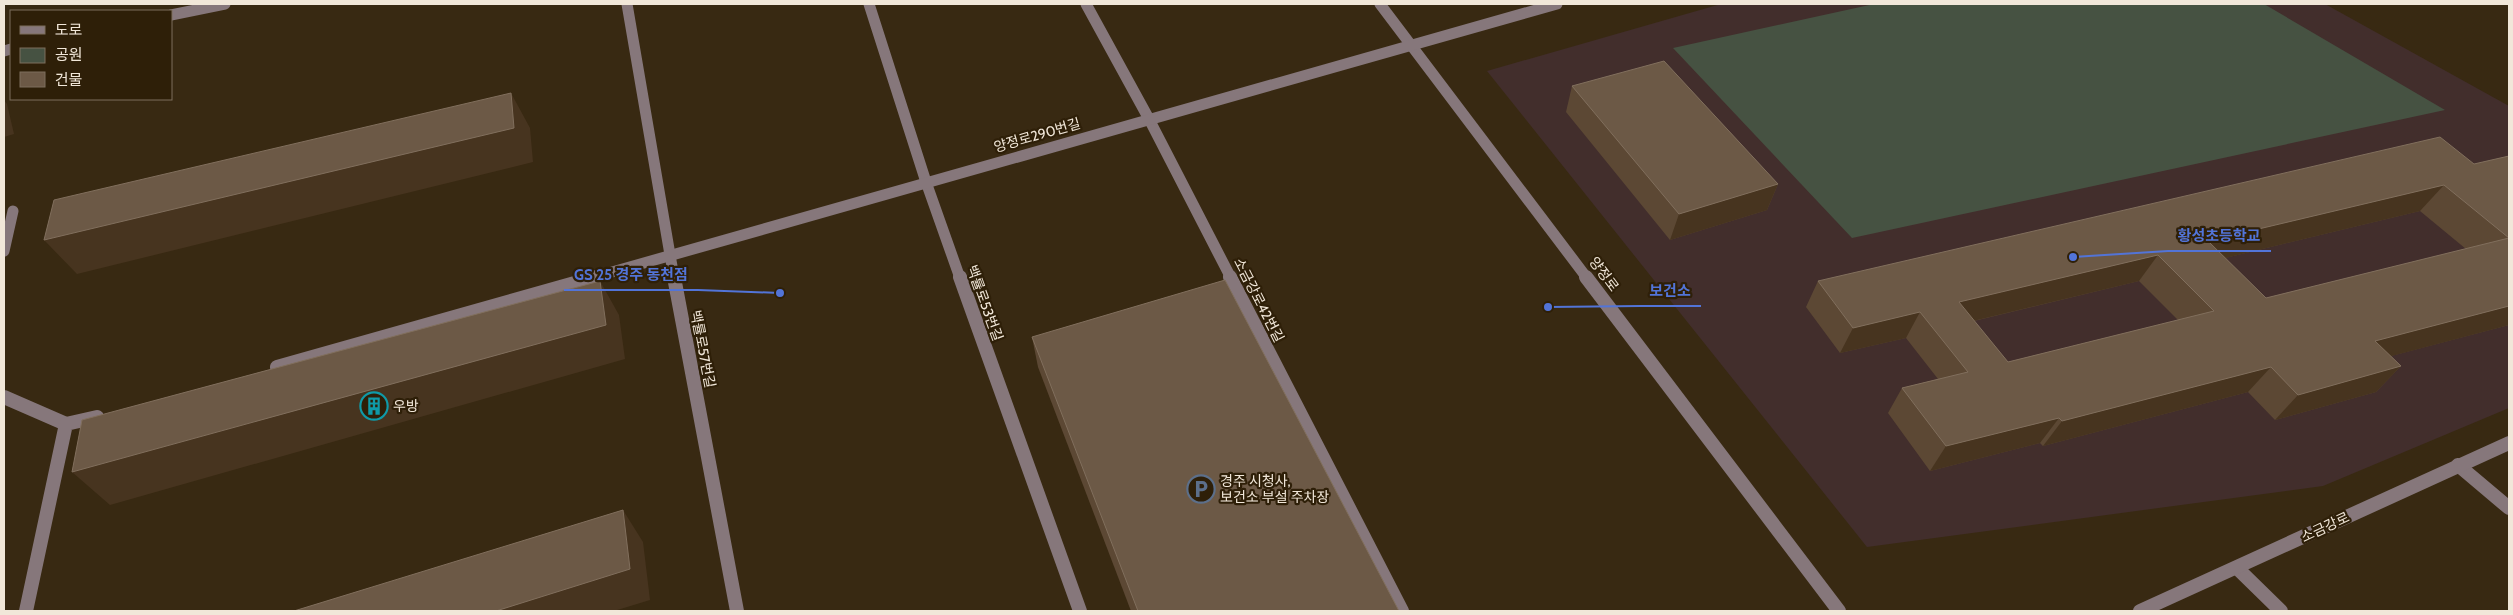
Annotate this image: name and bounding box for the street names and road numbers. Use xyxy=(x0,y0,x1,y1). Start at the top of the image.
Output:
street label: 양정로290번길 xyxy=(992,114,1082,156)
street label: 양정로 xyxy=(1585,253,1623,295)
street label: 소금강로42번길 xyxy=(1230,255,1288,345)
street label: 백률로53번길 xyxy=(963,263,1007,343)
street label: 백률로57번길 xyxy=(687,308,719,390)
street label: 소금강로 xyxy=(2298,508,2352,546)

